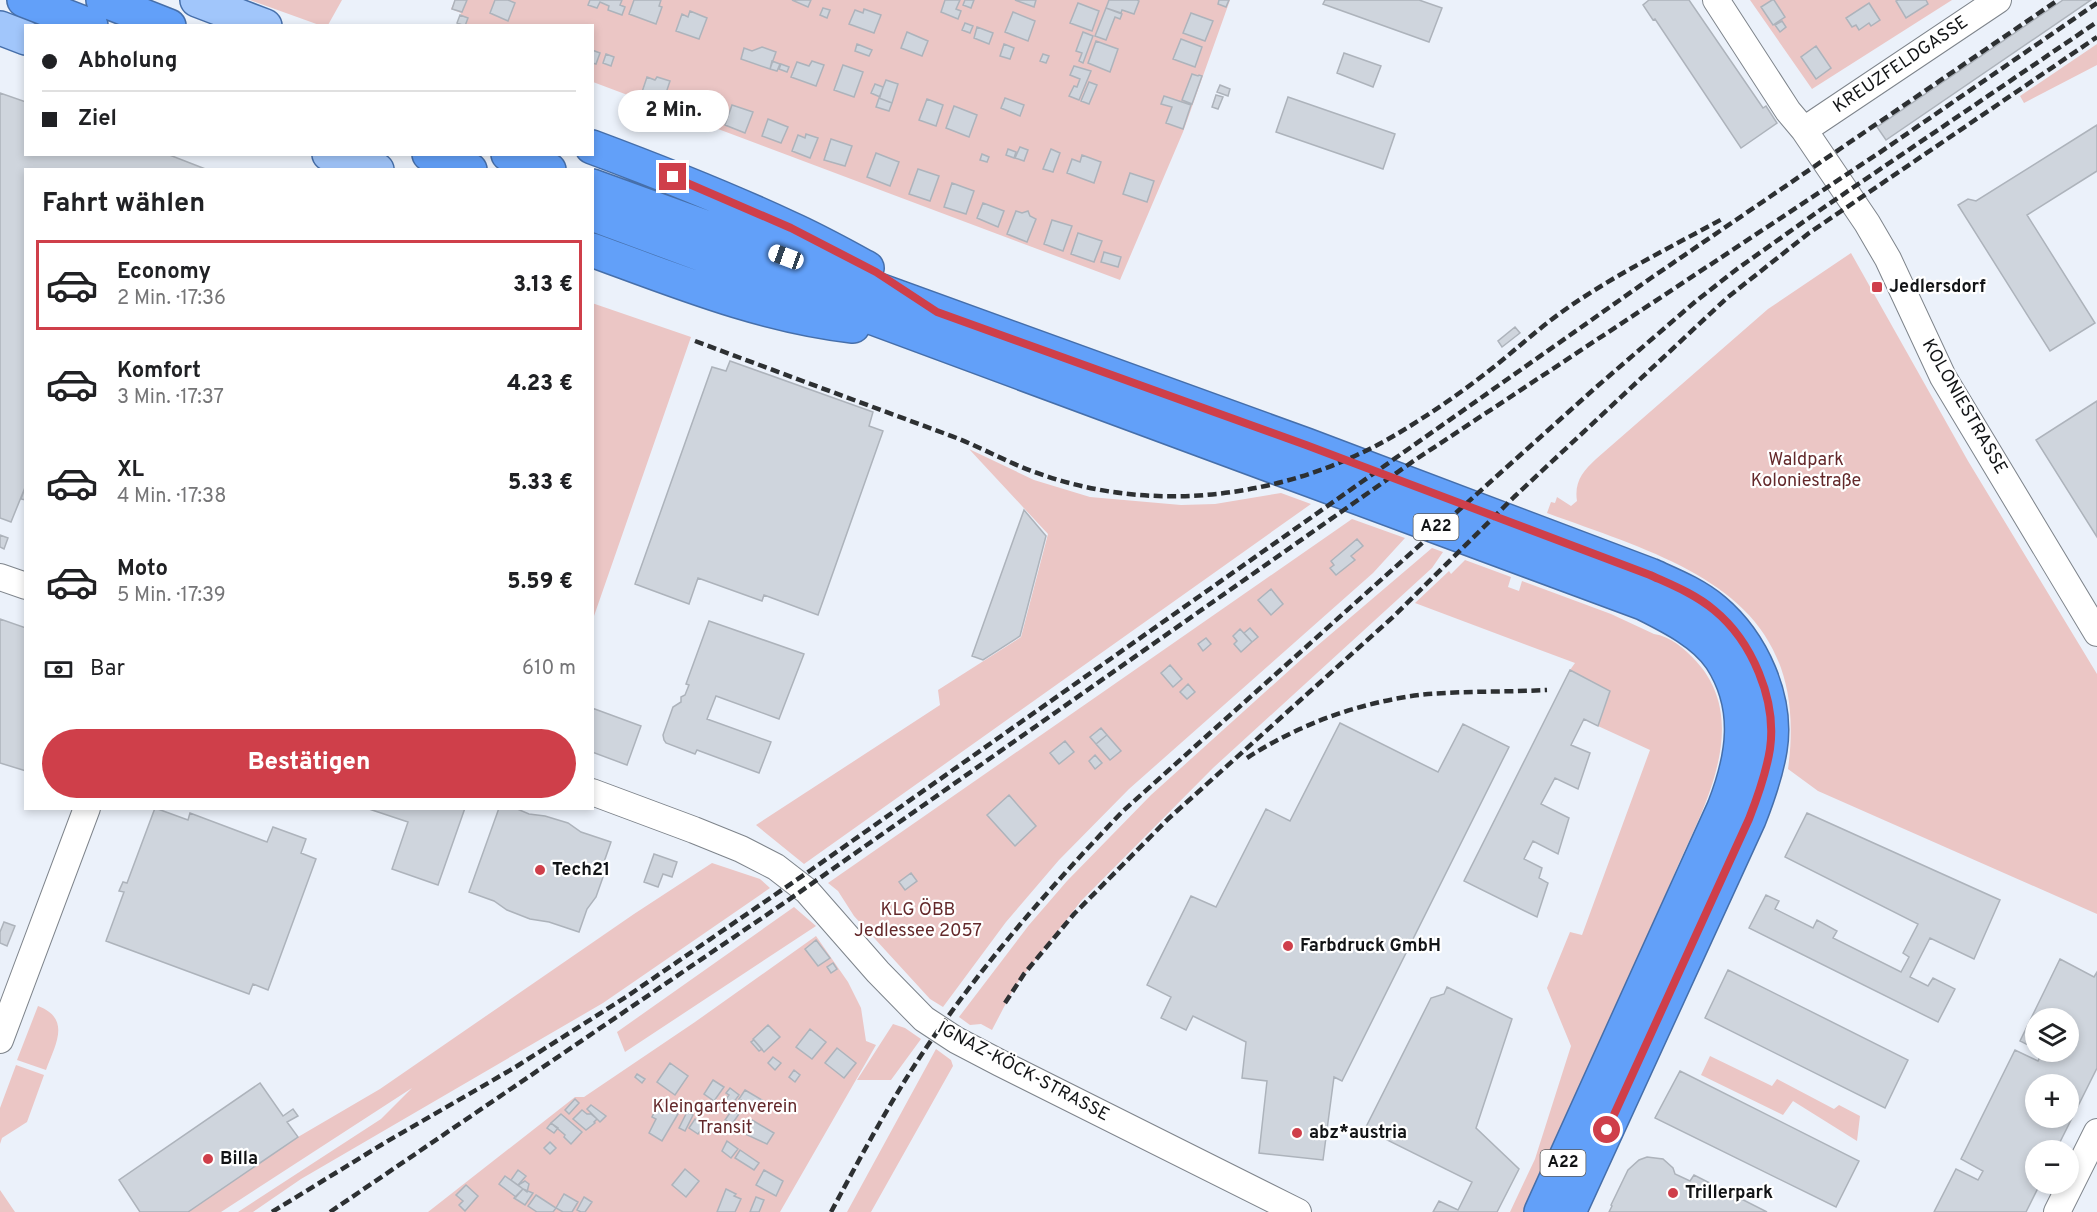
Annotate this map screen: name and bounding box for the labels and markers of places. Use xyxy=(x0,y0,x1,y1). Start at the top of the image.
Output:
place label: Jedlersdorf xyxy=(1889,276,1986,299)
marker: Jedlersdorf xyxy=(1870,280,1884,294)
place label: Tech21 xyxy=(552,859,610,882)
marker: Tech21 xyxy=(533,863,547,877)
place label: Farbdruck GmbH xyxy=(1300,935,1441,958)
marker: Farbdruck GmbH xyxy=(1281,939,1295,953)
place label: abz*austria xyxy=(1309,1122,1407,1145)
marker: abz*austria xyxy=(1290,1126,1304,1140)
place label: Billa xyxy=(220,1148,258,1171)
marker: Billa xyxy=(201,1152,215,1166)
place label: Trillerpark xyxy=(1685,1182,1773,1205)
marker: Trillerpark xyxy=(1666,1186,1680,1200)

